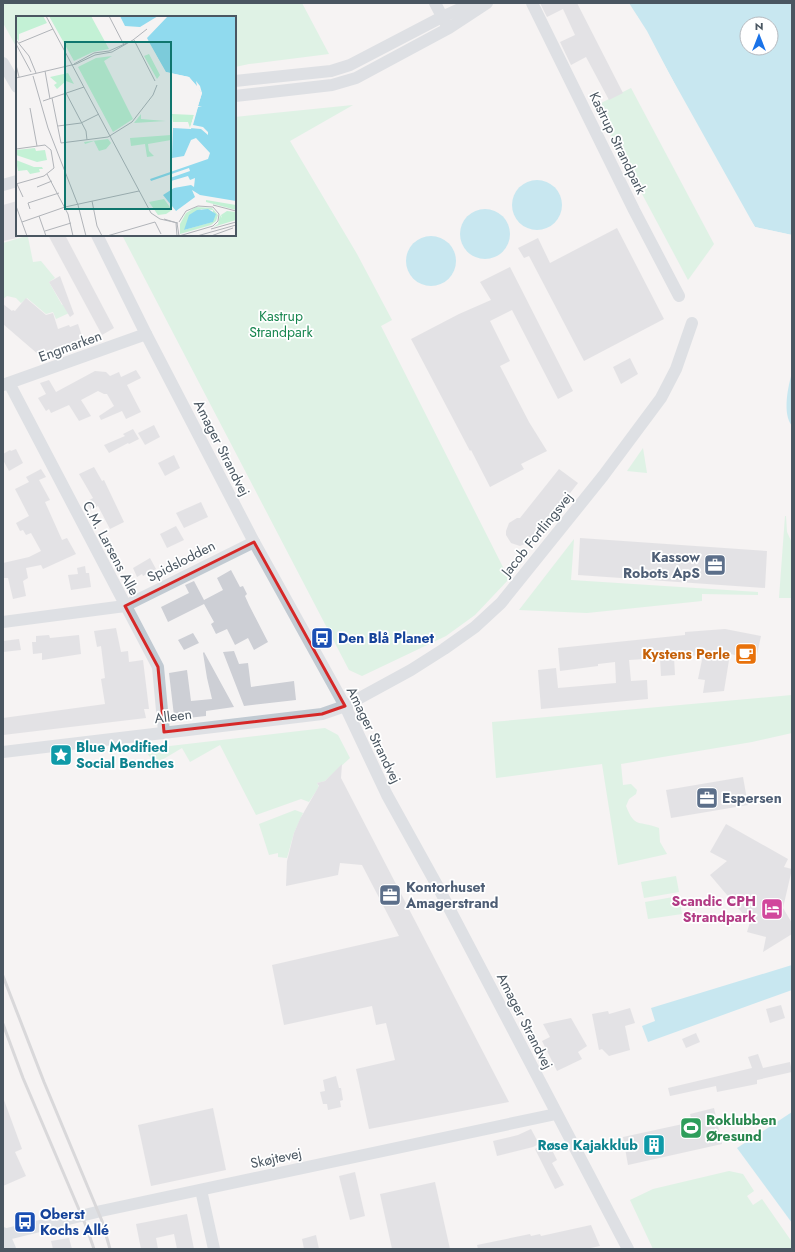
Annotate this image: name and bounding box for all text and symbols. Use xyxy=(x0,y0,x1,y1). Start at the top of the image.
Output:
inset map xyxy=(16,16,236,236)
north arrow xyxy=(739,16,779,56)
text: N xyxy=(755,18,763,34)
street label: Kastrup Strandpark xyxy=(585,88,652,198)
park label: Kastrup Strandpark xyxy=(249,306,314,342)
street label: Engmarken xyxy=(36,325,104,367)
street label: Amager Strandvej xyxy=(189,396,255,500)
street label: Jacob Fortlingsvej xyxy=(495,488,577,582)
street label: C.M. Larsens Alle xyxy=(78,497,144,599)
street label: Spidslodden xyxy=(143,535,219,587)
place label: Kassow Robots ApS xyxy=(623,547,700,583)
office icon: Kassow Robots ApS xyxy=(702,552,728,578)
bus stop icon: Den Blå Planet xyxy=(309,625,335,651)
place label: Den Blå Planet xyxy=(338,628,435,648)
cafe icon: Kystens Perle xyxy=(733,641,759,667)
place label: Kystens Perle xyxy=(642,644,730,664)
street label: Amager Strandvej xyxy=(342,683,406,787)
street label: Alleen xyxy=(153,704,193,728)
place label: Blue Modified Social Benches xyxy=(76,737,175,773)
place icon: Blue Modified Social Benches xyxy=(48,742,74,768)
office icon: Espersen xyxy=(694,785,720,811)
place label: Espersen xyxy=(722,788,782,808)
place label: Kontorhuset Amagerstrand xyxy=(405,877,498,913)
office icon: Kontorhuset Amagerstrand xyxy=(377,882,403,908)
place label: Scandic CPH Strandpark xyxy=(672,891,756,927)
hotel icon: Scandic CPH Strandpark xyxy=(759,896,785,922)
street label: Amager Strandvej xyxy=(492,969,558,1073)
place label: Roklubben Øresund xyxy=(706,1110,777,1146)
sports icon: Roklubben Øresund xyxy=(678,1115,704,1141)
building icon: Røse Kajakklub xyxy=(641,1132,667,1158)
place label: Røse Kajakklub xyxy=(537,1135,638,1155)
street label: Skøjtevej xyxy=(248,1143,304,1173)
place label: Oberst Kochs Allé xyxy=(40,1204,109,1240)
bus stop icon: Oberst Kochs Allé xyxy=(12,1209,38,1235)

